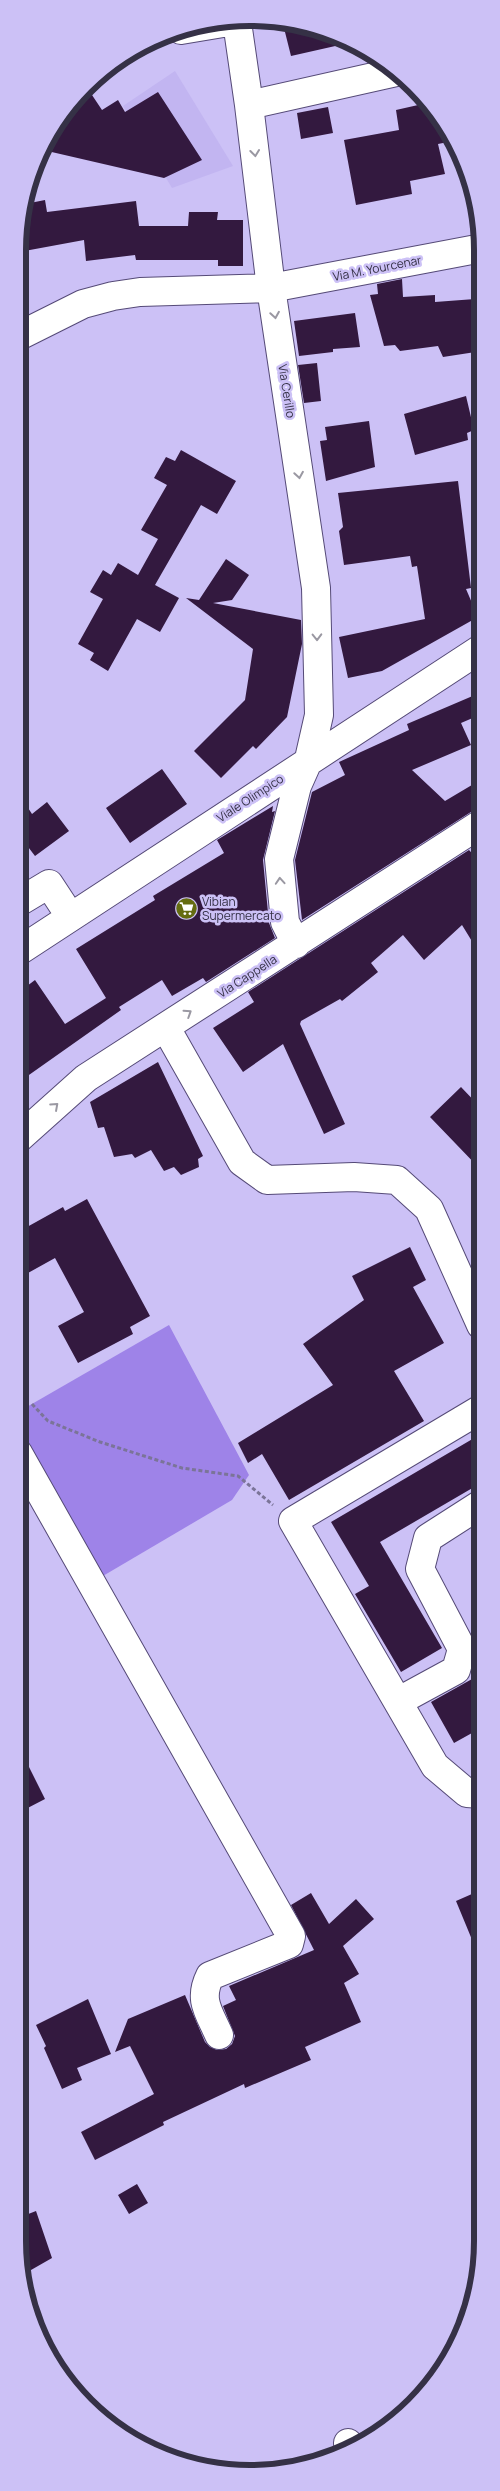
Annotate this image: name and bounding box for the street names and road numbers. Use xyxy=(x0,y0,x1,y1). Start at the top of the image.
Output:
street label: Via M. Yourcenar xyxy=(331,251,423,285)
street label: Via Cerillo xyxy=(274,363,300,419)
street label: Viale Olimpico xyxy=(213,770,287,826)
street label: Via Cappella xyxy=(214,950,280,1002)

